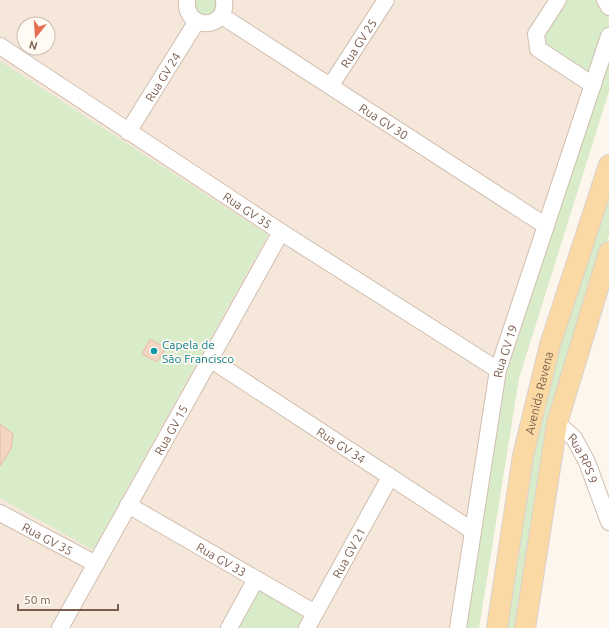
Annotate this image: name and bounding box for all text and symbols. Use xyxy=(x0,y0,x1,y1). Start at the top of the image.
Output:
north arrow xyxy=(16,16,56,56)
street label: Rua GV 25 xyxy=(338,16,379,70)
text: N xyxy=(27,39,39,53)
street label: Rua GV 24 xyxy=(142,50,183,104)
street label: Rua GV 30 xyxy=(357,101,411,142)
street label: Rua GV 35 xyxy=(221,189,274,231)
street label: Rua GV 19 xyxy=(490,323,519,379)
place label: Capela de São Francisco xyxy=(162,338,234,365)
marker: Capela de São Francisco xyxy=(149,346,159,356)
street label: Avenida Ravena xyxy=(522,350,555,436)
street label: Rua GV 15 xyxy=(152,403,190,457)
street label: Rua GV 34 xyxy=(315,424,368,466)
street label: Rua RPS 9 xyxy=(566,430,601,485)
street label: Rua GV 35 xyxy=(20,520,75,557)
street label: Rua GV 21 xyxy=(329,525,367,580)
street label: Rua GV 33 xyxy=(194,540,249,578)
scale bar xyxy=(18,586,118,612)
text: 50 m xyxy=(24,593,51,606)

